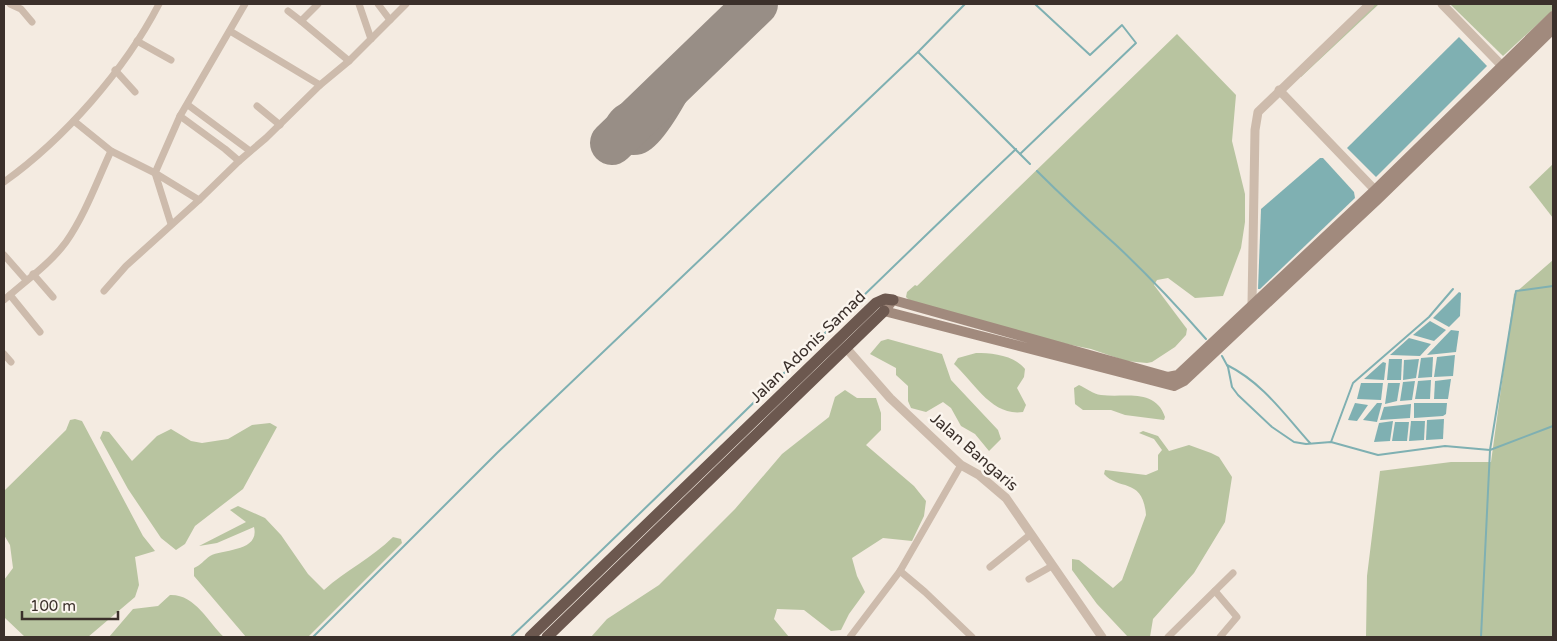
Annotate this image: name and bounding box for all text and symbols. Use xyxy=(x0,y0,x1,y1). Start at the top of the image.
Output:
street label: Jalan Adonis Samad xyxy=(746,287,870,407)
street label: Jalan Bangaris xyxy=(926,408,1022,496)
scale bar xyxy=(22,588,119,620)
text: 100 m xyxy=(30,597,76,615)

